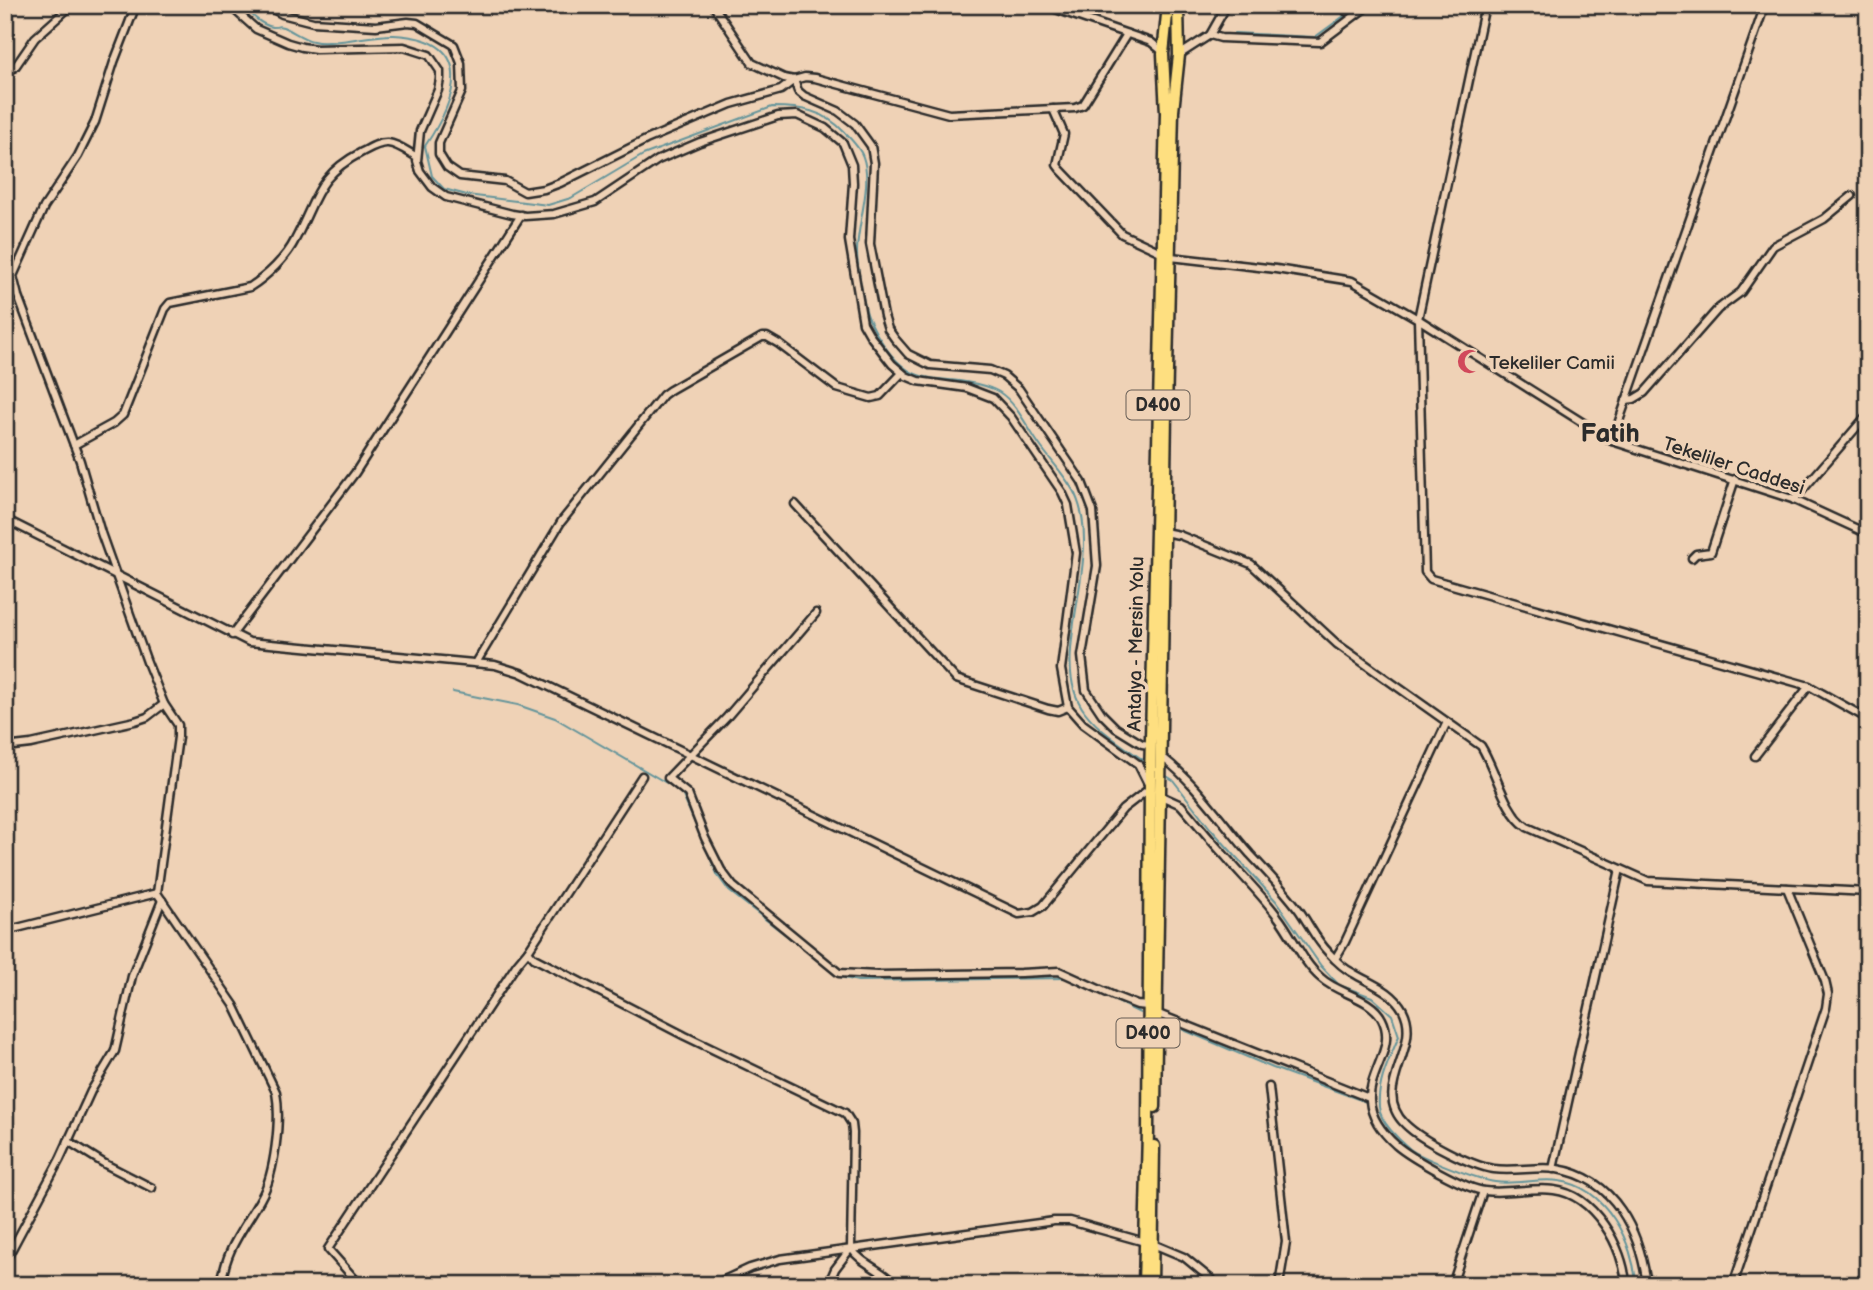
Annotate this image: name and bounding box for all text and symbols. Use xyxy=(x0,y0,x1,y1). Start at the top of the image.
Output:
mosque icon: Tekeliler Camii xyxy=(1455,348,1483,376)
place label: Tekeliler Camii xyxy=(1489,352,1615,375)
road number: D400 xyxy=(1126,390,1190,419)
district label: Fatih xyxy=(1580,419,1640,450)
street label: Tekeliler Caddesi xyxy=(1660,433,1808,500)
street label: Antalya - Mersin Yolu xyxy=(1123,556,1150,732)
road number: D400 xyxy=(1116,1018,1180,1048)

